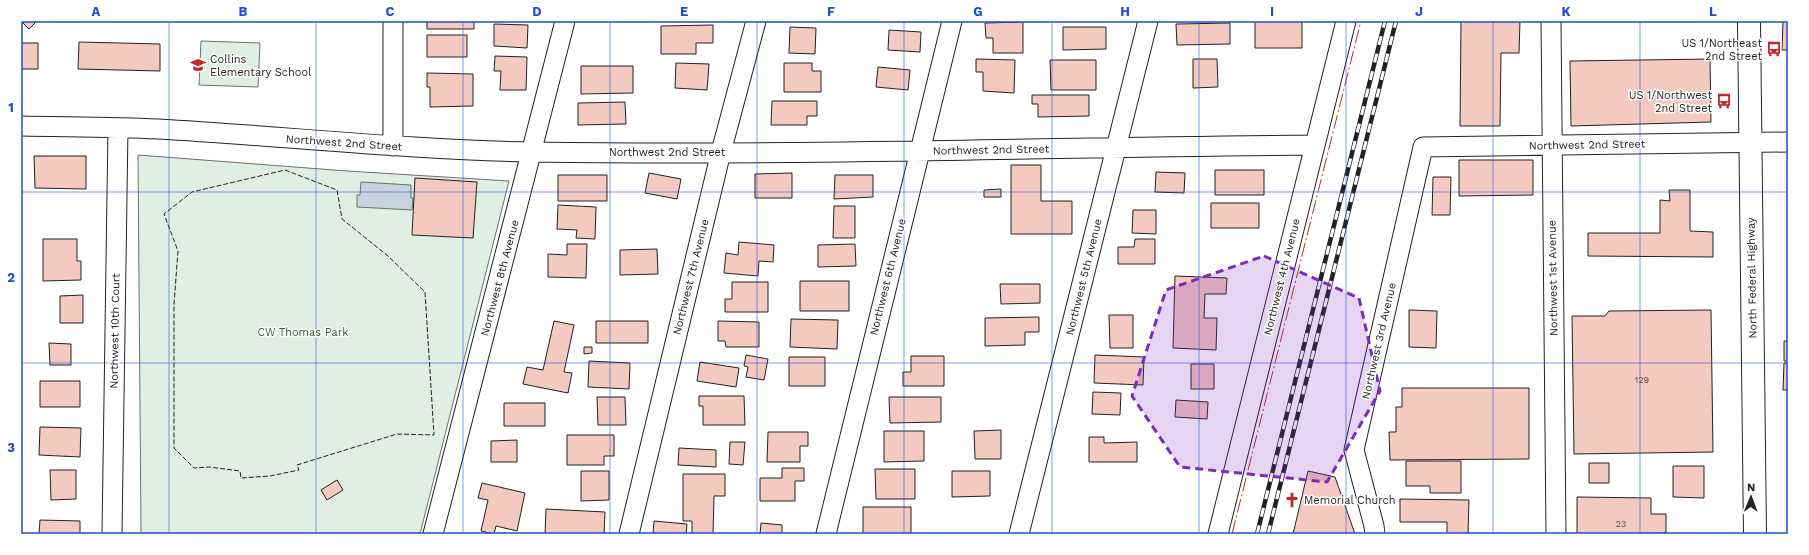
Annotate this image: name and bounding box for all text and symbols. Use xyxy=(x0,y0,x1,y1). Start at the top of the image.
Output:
text: A xyxy=(92,4,101,19)
text: B xyxy=(239,4,248,19)
text: C xyxy=(386,4,395,19)
text: D xyxy=(532,4,542,19)
text: E xyxy=(680,4,688,19)
text: F xyxy=(827,4,835,19)
text: G xyxy=(973,4,983,19)
text: H xyxy=(1120,4,1130,19)
text: I xyxy=(1270,4,1274,19)
text: J xyxy=(1415,4,1423,19)
text: K xyxy=(1561,4,1571,19)
text: L xyxy=(1709,4,1717,19)
place label: US 1/Northeast 2nd Street xyxy=(1681,37,1762,63)
bus stop icon: US 1/Northeast 2nd Street xyxy=(1765,40,1783,58)
place label: Collins Elementary School xyxy=(210,53,312,79)
school or university icon: Collins Elementary School xyxy=(189,56,207,74)
place label: US 1/Northwest 2nd Street xyxy=(1629,89,1712,115)
bus stop icon: US 1/Northwest 2nd Street xyxy=(1715,92,1733,110)
text: 1 xyxy=(8,100,14,115)
street label: Northwest 2nd Street xyxy=(285,132,403,154)
street label: Northwest 2nd Street xyxy=(1529,137,1646,153)
street label: Northwest 2nd Street xyxy=(933,142,1050,158)
street label: Northwest 2nd Street xyxy=(609,146,726,159)
street label: Northwest 6th Avenue xyxy=(867,217,909,337)
street label: Northwest 5th Avenue xyxy=(1063,217,1105,337)
street label: Northwest 4th Avenue xyxy=(1261,217,1303,337)
street label: North Federal Highway xyxy=(1744,217,1760,339)
street label: Northwest 8th Avenue xyxy=(478,218,522,338)
street label: Northwest 7th Avenue xyxy=(670,218,712,336)
street label: Northwest 1st Avenue xyxy=(1545,220,1561,336)
text: 2 xyxy=(7,270,15,285)
street label: Northwest 10th Court xyxy=(107,273,123,389)
street label: Northwest 3rd Avenue xyxy=(1359,281,1399,401)
park label: CW Thomas Park xyxy=(257,326,349,339)
house number: 129 xyxy=(1635,375,1649,385)
text: 3 xyxy=(7,440,15,455)
north arrow xyxy=(1731,477,1771,517)
text: N xyxy=(1747,481,1755,494)
church icon: Memorial Church xyxy=(1283,491,1301,509)
place label: Memorial Church xyxy=(1304,494,1396,507)
house number: 23 xyxy=(1616,519,1626,529)

